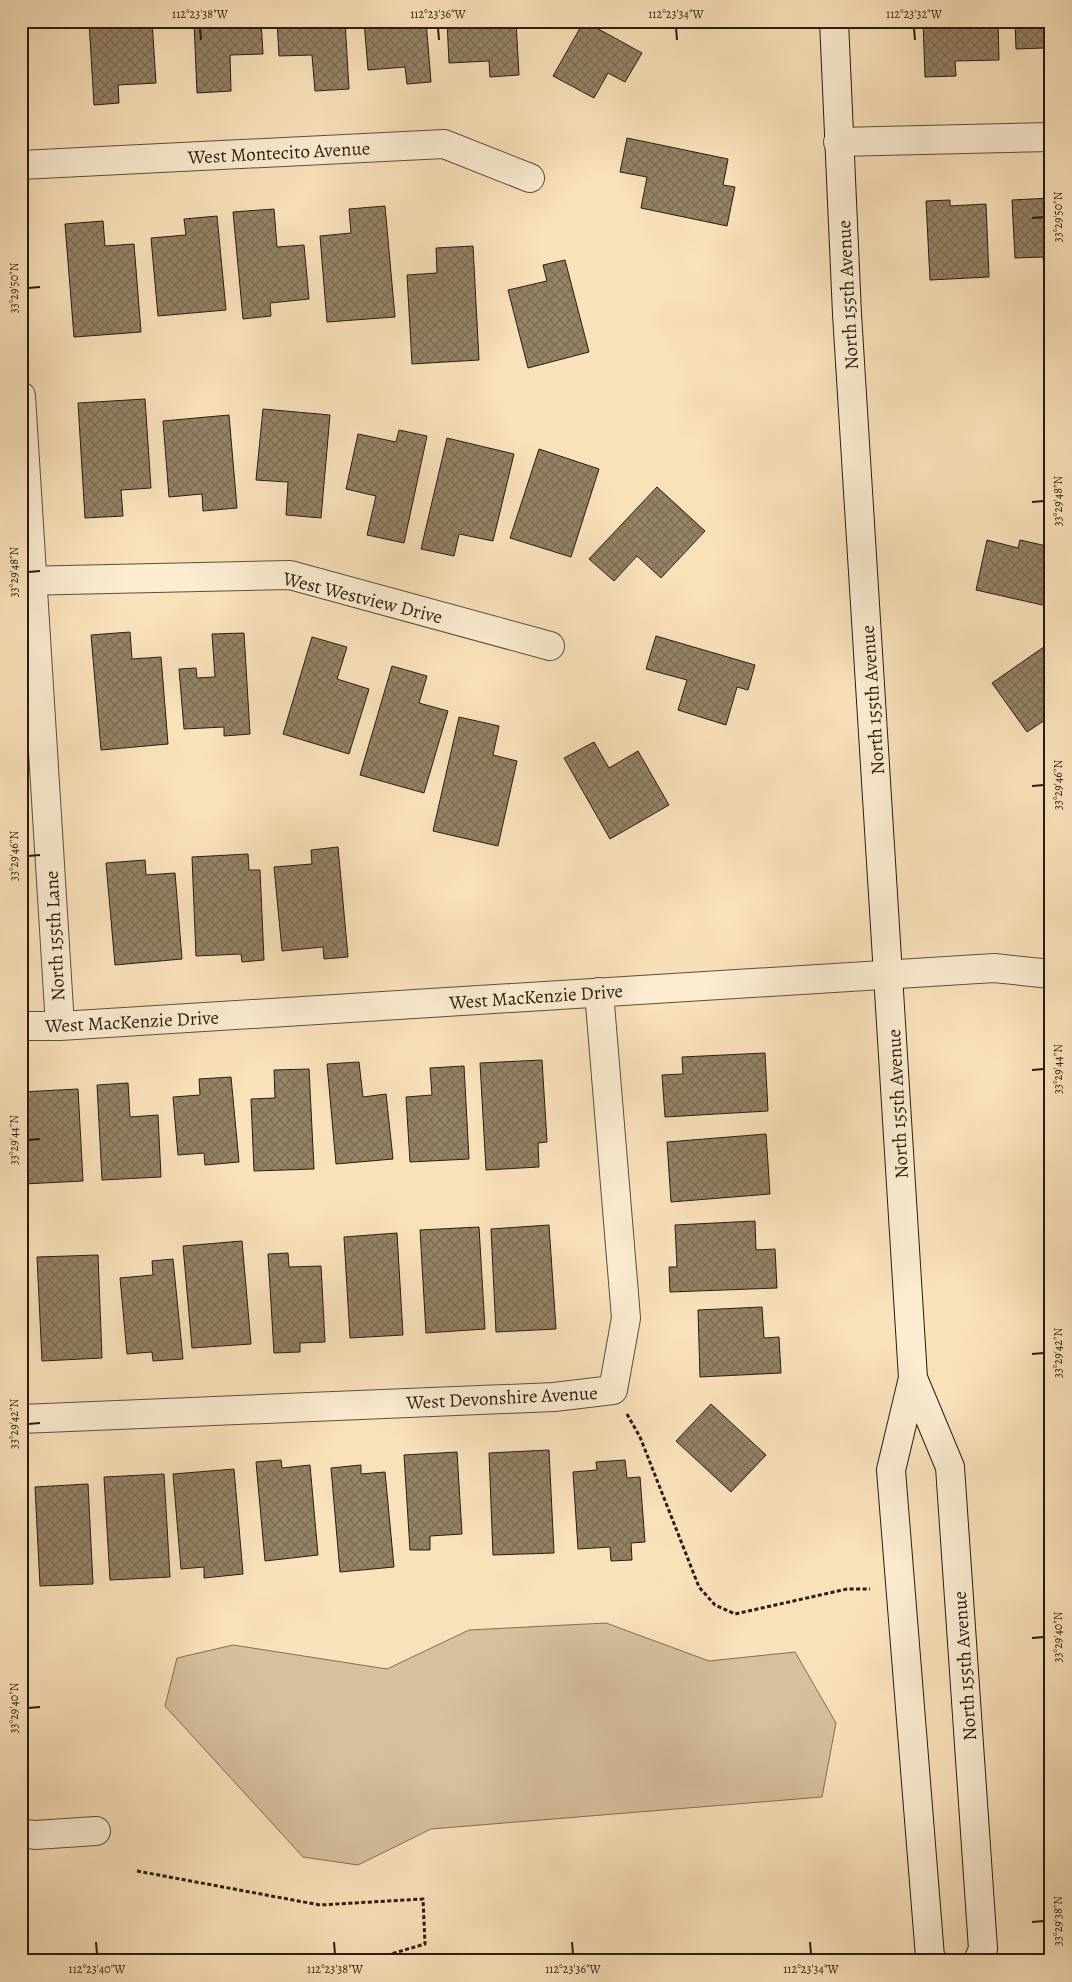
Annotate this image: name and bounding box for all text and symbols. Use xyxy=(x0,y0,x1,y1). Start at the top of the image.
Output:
text: 112°23'38"W xyxy=(172,6,229,22)
text: 112°23'36"W xyxy=(410,6,467,22)
text: 112°23'34"W xyxy=(648,6,705,22)
text: 112°23'32"W xyxy=(886,6,943,22)
street label: West Montecito Avenue xyxy=(186,135,371,171)
text: 33°29'50"N xyxy=(1050,191,1066,242)
street label: North 155th Avenue xyxy=(831,219,865,370)
text: 33°29'50"N xyxy=(6,262,22,313)
text: 33°29'48"N xyxy=(1050,475,1066,526)
text: 33°29'48"N xyxy=(6,546,22,597)
street label: West Westview Drive xyxy=(279,565,445,630)
street label: North 155th Avenue xyxy=(855,624,891,776)
text: 33°29'46"N xyxy=(1050,760,1066,810)
text: 33°29'46"N xyxy=(6,831,22,881)
street label: North 155th Lane xyxy=(39,870,71,1002)
street label: West MacKenzie Drive xyxy=(447,978,624,1016)
street label: West MacKenzie Drive xyxy=(43,1004,220,1040)
street label: North 155th Avenue xyxy=(881,1028,915,1179)
text: 33°29'44"N xyxy=(1050,1044,1066,1094)
text: 33°29'44"N xyxy=(6,1115,22,1165)
text: 33°29'42"N xyxy=(1050,1328,1066,1378)
street label: West Devonshire Avenue xyxy=(405,1380,598,1416)
text: 33°29'42"N xyxy=(6,1399,22,1449)
street label: North 155th Avenue xyxy=(947,1590,983,1742)
text: 33°29'40"N xyxy=(1050,1611,1066,1662)
text: 33°29'40"N xyxy=(6,1682,22,1733)
text: 33°29'38"N xyxy=(1050,1896,1066,1946)
text: 112°23'40"W xyxy=(69,1961,126,1977)
text: 112°23'38"W xyxy=(307,1961,364,1977)
text: 112°23'36"W xyxy=(545,1961,602,1977)
text: 112°23'34"W xyxy=(783,1961,840,1977)

